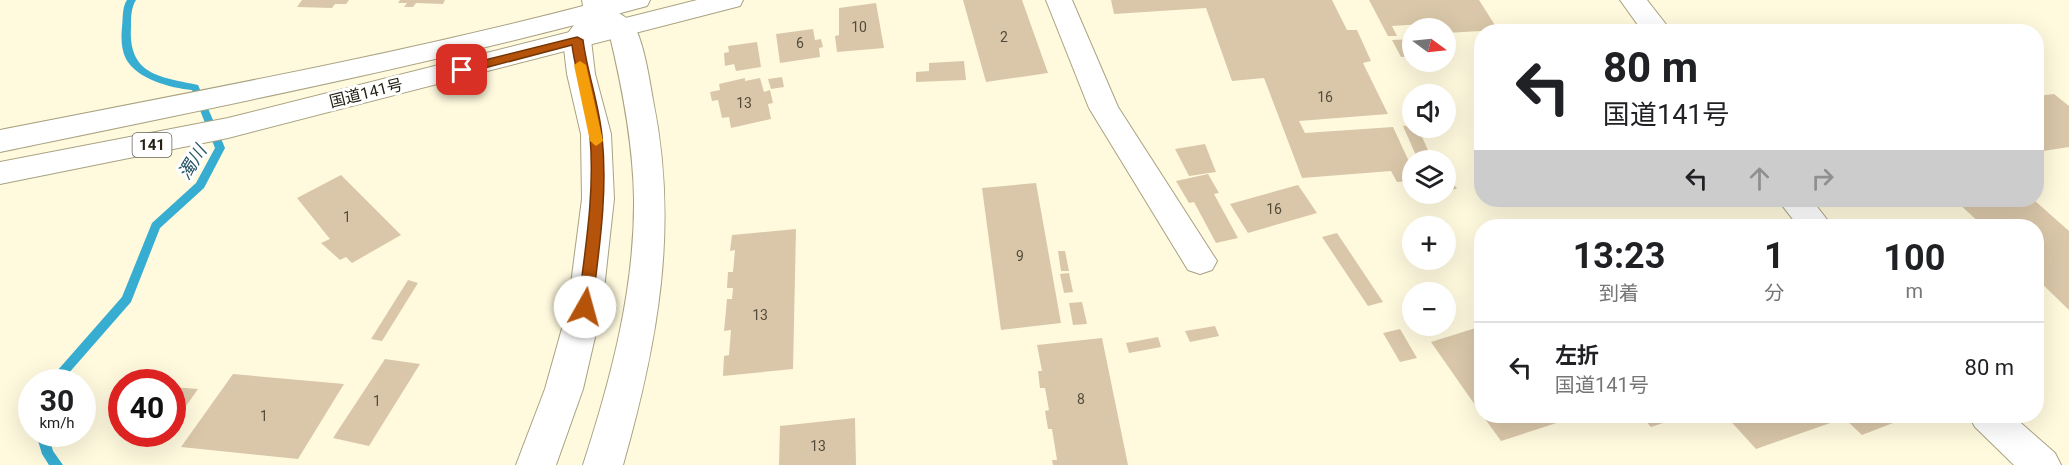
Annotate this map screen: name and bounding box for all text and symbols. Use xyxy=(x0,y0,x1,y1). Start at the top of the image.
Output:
north arrow xyxy=(1402,18,1456,72)
map controls xyxy=(1402,18,1456,336)
house number: 10 xyxy=(851,19,867,35)
house number: 2 xyxy=(1000,29,1008,45)
house number: 6 xyxy=(796,35,804,51)
text: 80 m xyxy=(1603,43,1698,92)
pin xyxy=(436,44,487,95)
icon: left xyxy=(1504,48,1582,126)
icon: arrive xyxy=(445,53,478,86)
street label: 国道141号 xyxy=(327,75,405,111)
button: sound xyxy=(1402,84,1456,138)
house number: 16 xyxy=(1317,89,1333,105)
house number: 13 xyxy=(736,95,752,111)
text: 国道141号 xyxy=(1603,99,1730,131)
road number: 141 xyxy=(132,133,172,157)
water label: 濁川 xyxy=(174,139,212,183)
button: layers xyxy=(1402,150,1456,204)
icon: left xyxy=(1680,162,1713,195)
icon: ahead xyxy=(1743,162,1776,195)
icon: right xyxy=(1806,162,1839,195)
house number: 16 xyxy=(1266,201,1282,217)
house number: 1 xyxy=(343,209,351,225)
button: + xyxy=(1402,216,1456,270)
text: 13:23 xyxy=(1573,235,1665,277)
text: 1 xyxy=(1764,235,1785,277)
text: 100 xyxy=(1883,237,1945,279)
house number: 9 xyxy=(1016,248,1024,264)
position arrow xyxy=(553,275,617,339)
text: m xyxy=(1906,279,1923,303)
text: 到着 xyxy=(1599,281,1639,305)
text: 分 xyxy=(1764,281,1784,305)
button: − xyxy=(1402,282,1456,336)
house number: 13 xyxy=(752,307,768,323)
text: 左折 xyxy=(1555,343,1599,368)
icon: left xyxy=(1504,351,1537,384)
text: 80 m xyxy=(1965,355,2014,380)
speed limit sign: 40 xyxy=(108,369,186,447)
text: 国道141号 xyxy=(1555,373,1649,397)
text: 30 xyxy=(40,383,74,418)
house number: 8 xyxy=(1077,391,1085,407)
house number: 1 xyxy=(373,393,381,409)
house number: 1 xyxy=(260,408,268,424)
text: km/h xyxy=(39,414,75,432)
house number: 13 xyxy=(810,438,826,454)

